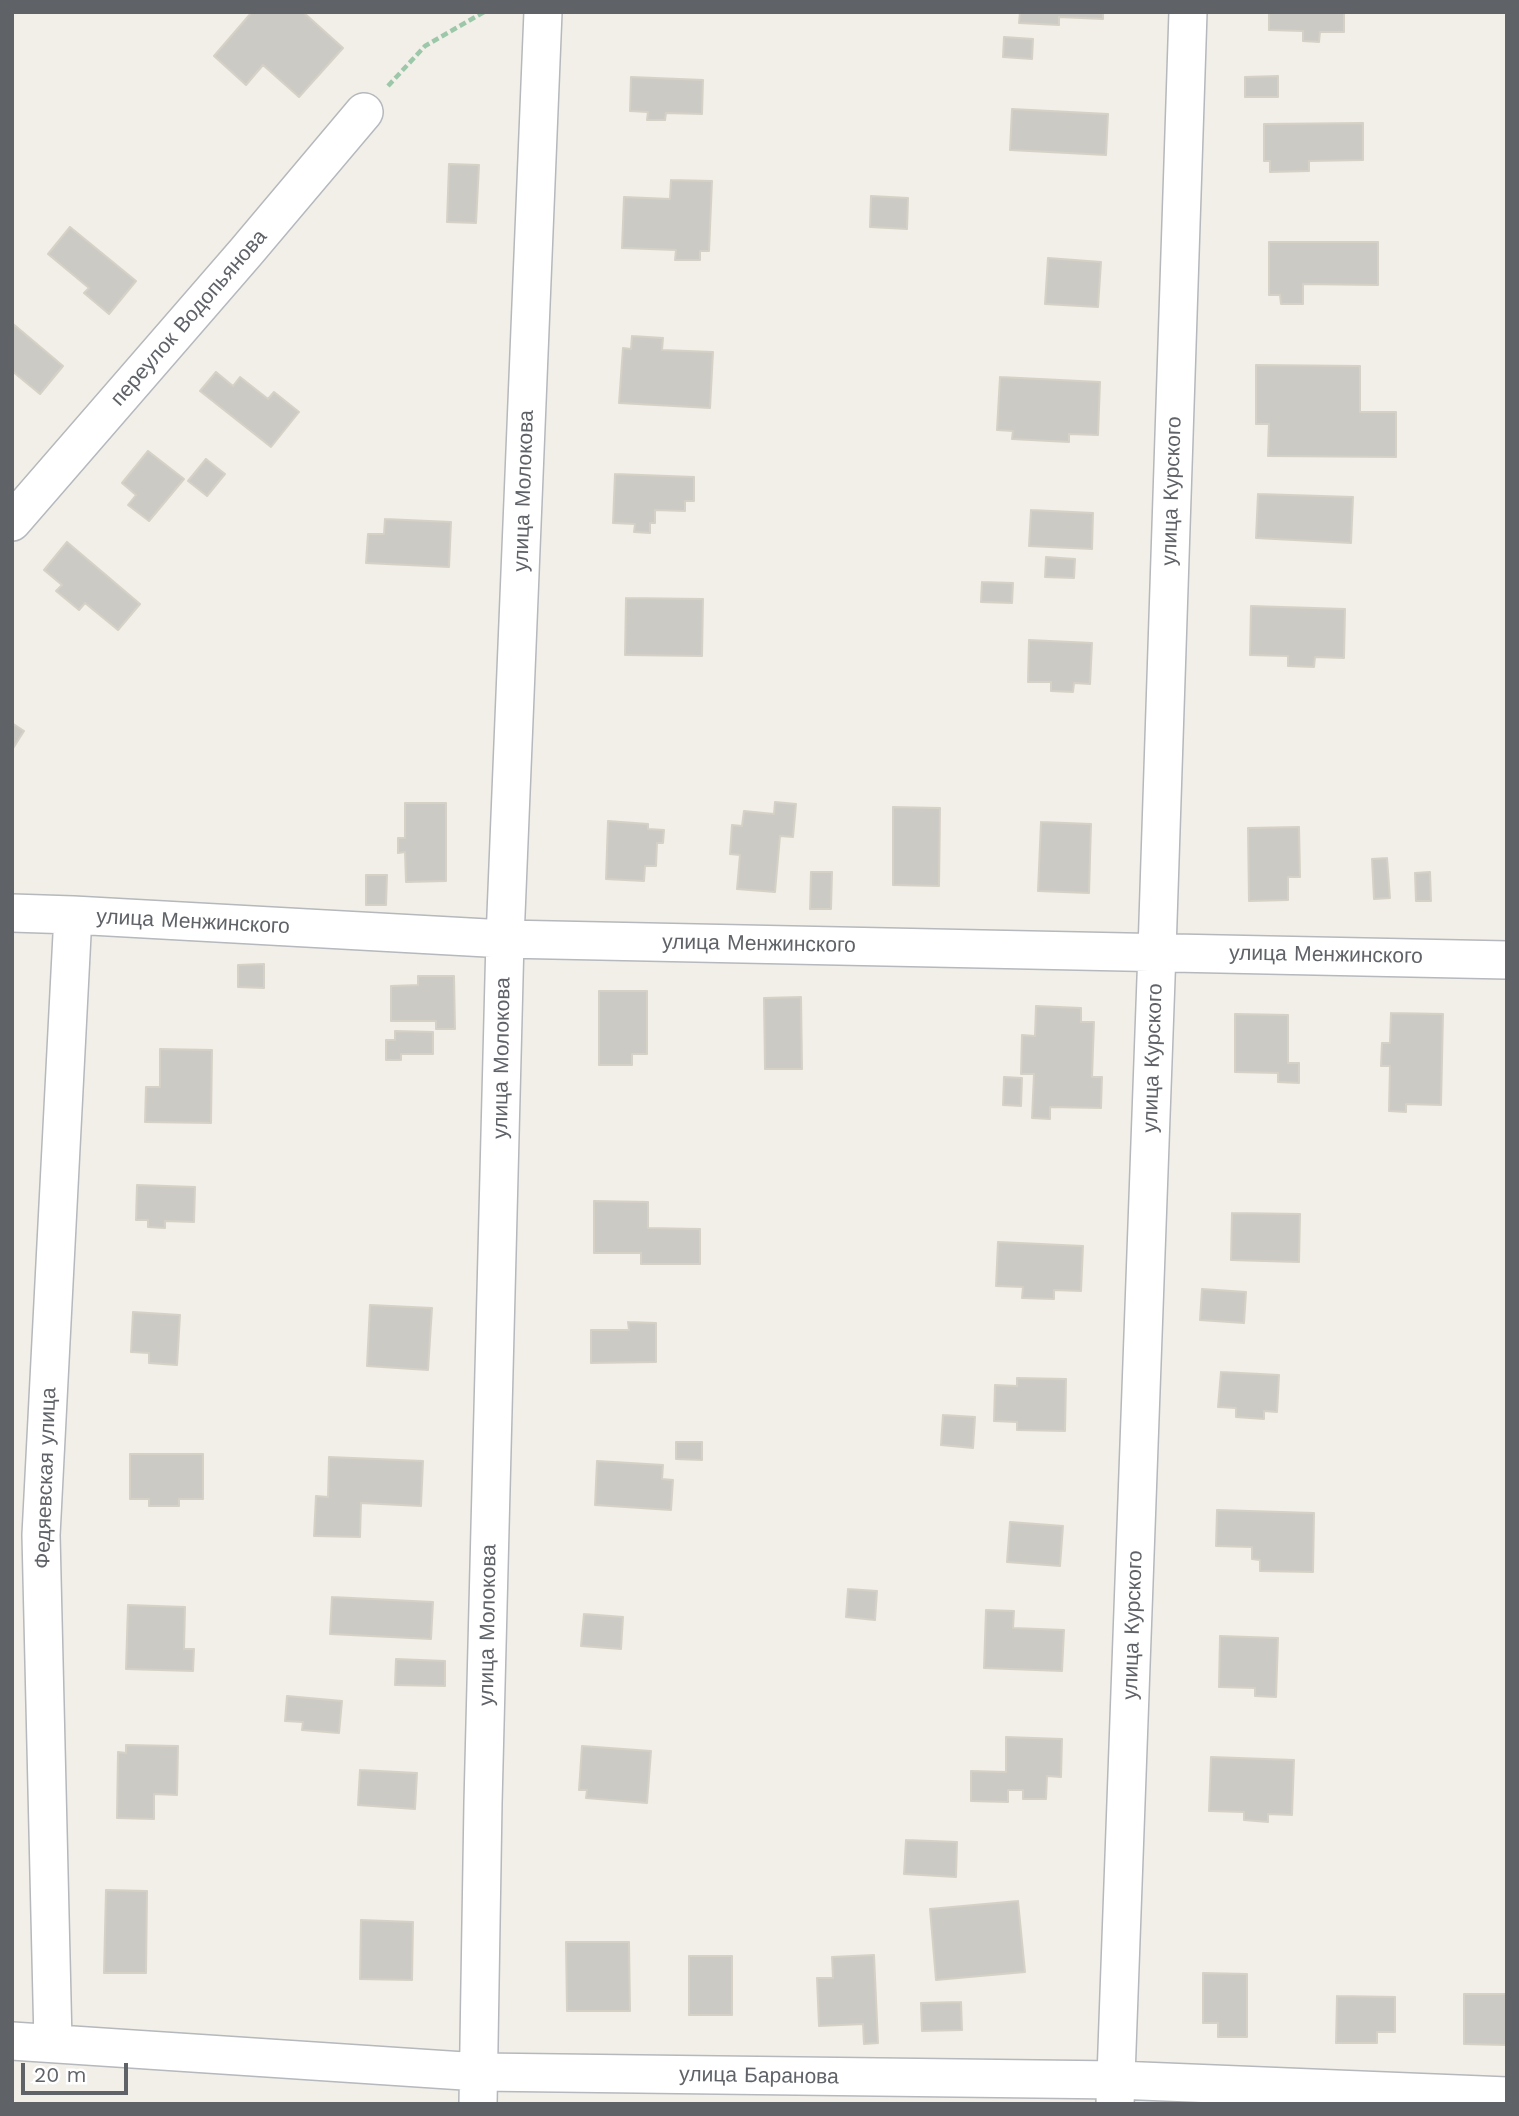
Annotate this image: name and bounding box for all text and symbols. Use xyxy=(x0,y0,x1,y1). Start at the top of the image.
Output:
street label: переулок Водопьянова xyxy=(106,225,272,411)
street label: улица Молокова xyxy=(509,410,539,572)
street label: улица Курского xyxy=(1157,416,1187,566)
street label: улица Менжинского xyxy=(96,904,290,940)
street label: улица Менжинского xyxy=(662,930,856,958)
street label: улица Менжинского xyxy=(1229,941,1423,969)
street label: улица Молокова xyxy=(488,977,516,1139)
street label: улица Курского xyxy=(1138,983,1168,1133)
street label: Федяевская улица xyxy=(30,1387,62,1569)
street label: улица Молокова xyxy=(474,1544,502,1706)
street label: улица Курского xyxy=(1118,1550,1148,1700)
scale bar xyxy=(24,2050,131,2094)
text: 20 m xyxy=(34,2062,86,2087)
street label: улица Баранова xyxy=(679,2062,839,2090)

